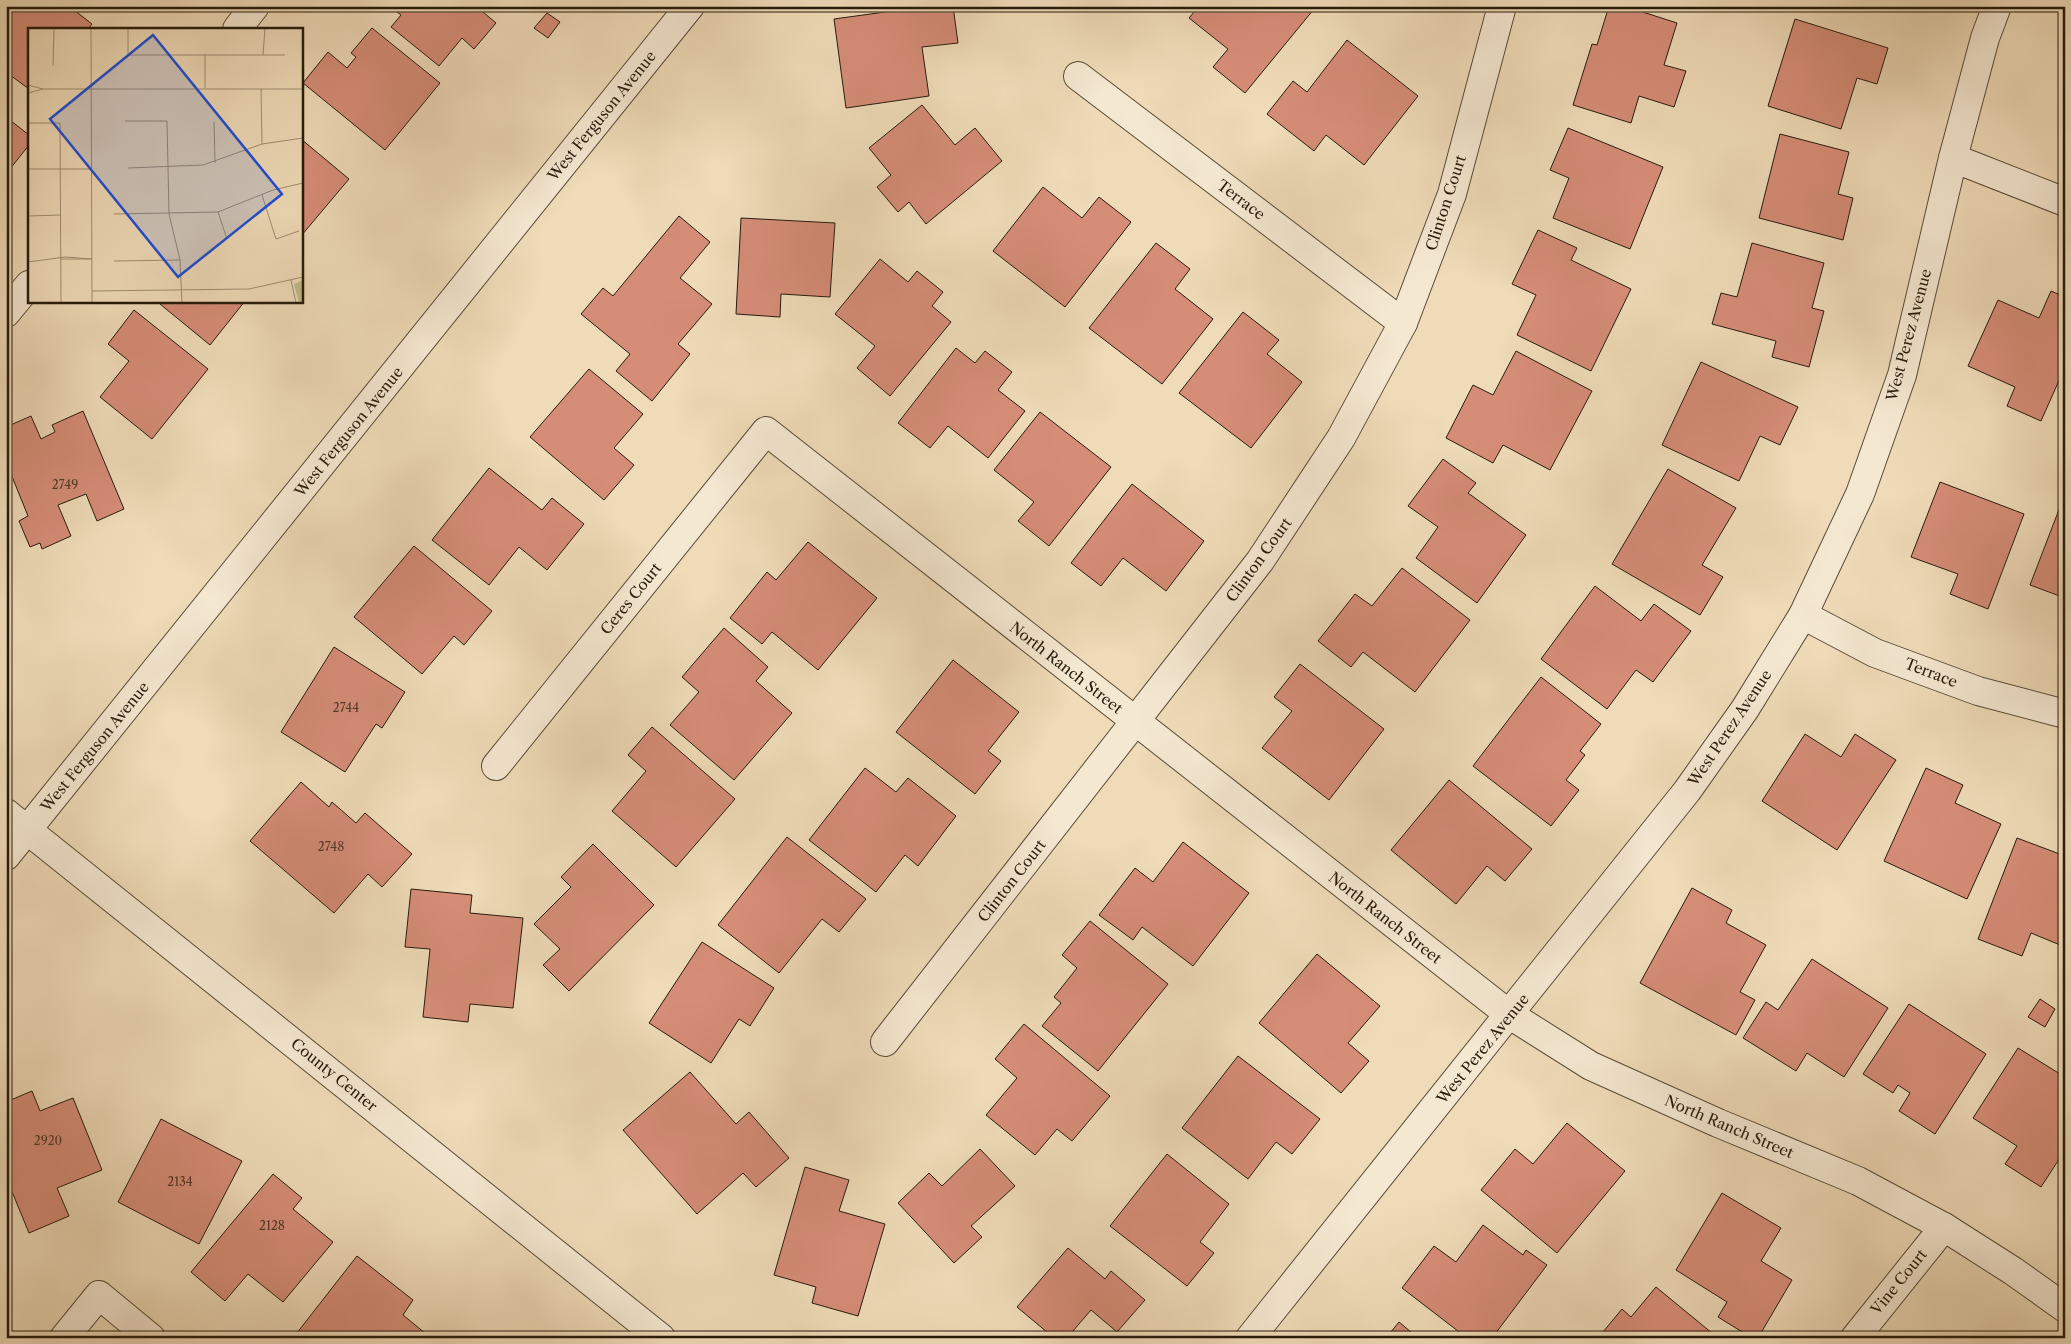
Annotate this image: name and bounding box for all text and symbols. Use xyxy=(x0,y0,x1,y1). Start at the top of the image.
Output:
inset map xyxy=(28,28,302,302)
street label: West Ferguson Avenue xyxy=(543,47,660,185)
street label: Clinton Court xyxy=(1421,152,1470,253)
street label: Terrace xyxy=(1214,175,1269,224)
street label: West Perez Avenue xyxy=(1881,267,1935,404)
street label: West Ferguson Avenue xyxy=(290,363,407,501)
house number: 2749 xyxy=(52,477,78,492)
street label: Clinton Court xyxy=(1222,513,1296,606)
street label: Ceres Court xyxy=(596,559,666,638)
street label: North Ranch Street xyxy=(1006,618,1127,718)
street label: Terrace xyxy=(1902,654,1960,691)
street label: West Perez Avenue xyxy=(1683,666,1776,790)
street label: West Ferguson Avenue xyxy=(36,678,153,816)
house number: 2744 xyxy=(333,700,359,715)
street label: Clinton Court xyxy=(973,835,1050,926)
house number: 2748 xyxy=(318,839,344,854)
street label: North Ranch Street xyxy=(1325,868,1446,968)
street label: West Perez Avenue xyxy=(1432,990,1533,1108)
street label: County Center xyxy=(287,1034,382,1116)
street label: North Ranch Street xyxy=(1662,1091,1797,1163)
house number: 2920 xyxy=(34,1133,62,1148)
house number: 2134 xyxy=(167,1174,193,1189)
house number: 2128 xyxy=(259,1218,285,1233)
street label: Vine Court xyxy=(1866,1245,1931,1319)

